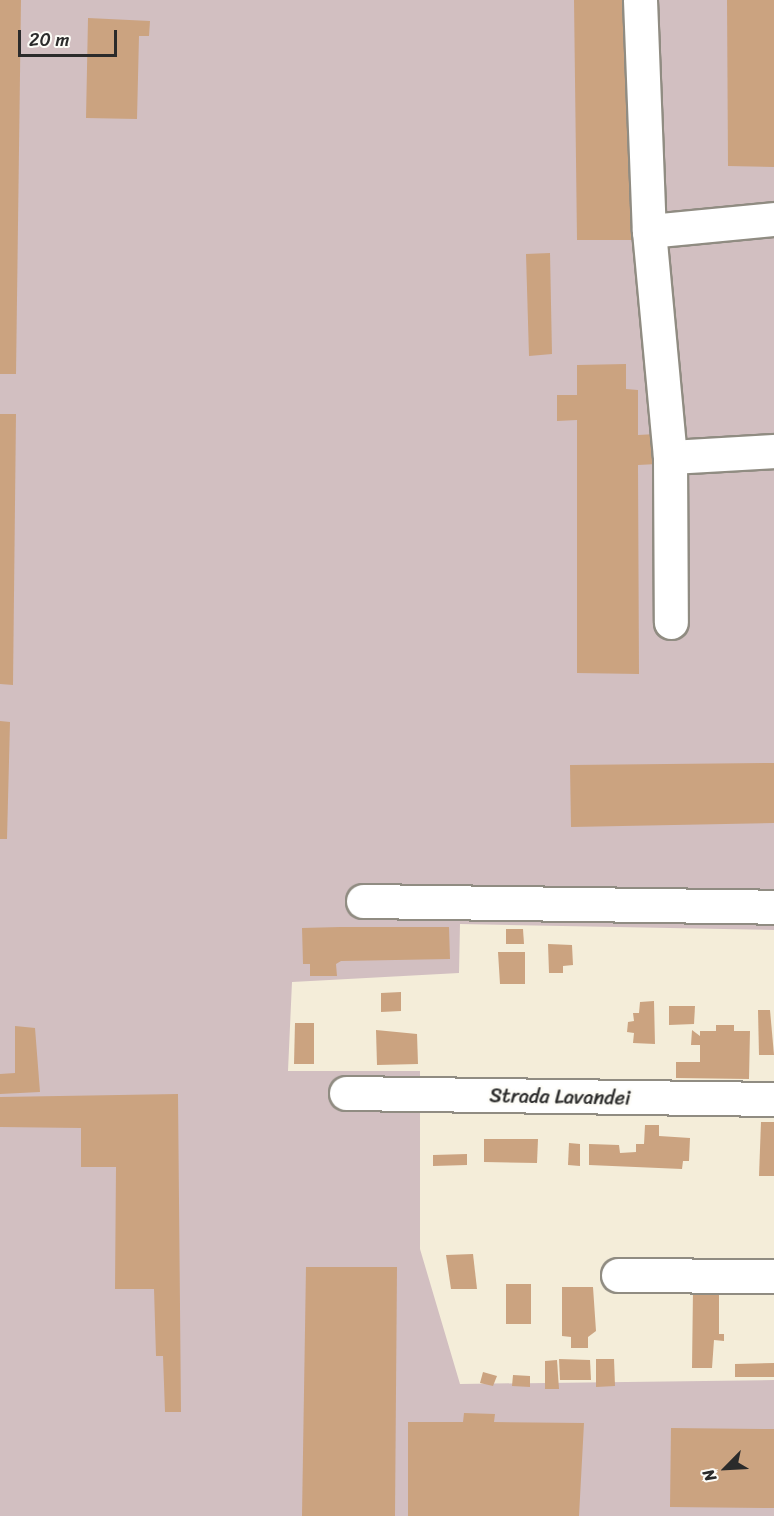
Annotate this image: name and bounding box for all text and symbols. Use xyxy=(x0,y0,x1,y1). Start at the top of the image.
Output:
scale bar xyxy=(21,18,120,56)
text: 20 m xyxy=(29,24,69,56)
street label: Strada Lavandei xyxy=(490,1084,630,1110)
north arrow xyxy=(696,1438,756,1498)
text: N xyxy=(694,1465,725,1486)

